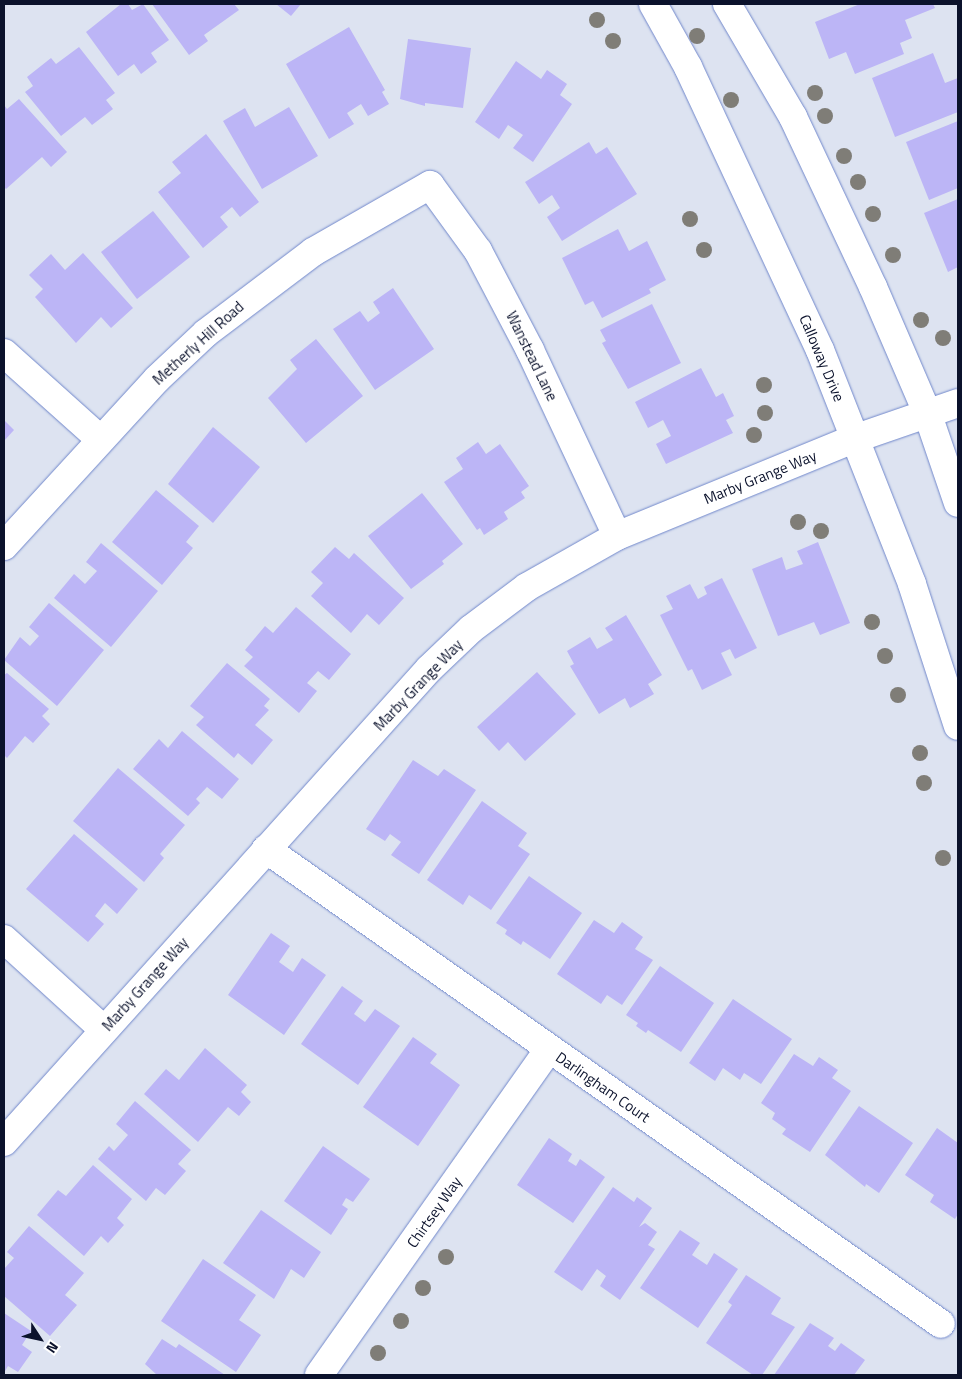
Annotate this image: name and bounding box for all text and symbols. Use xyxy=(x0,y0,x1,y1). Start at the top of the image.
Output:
street label: Metherly Hill Road xyxy=(149,297,247,389)
street label: Wanstead Lane xyxy=(503,308,561,404)
street label: Calloway Drive xyxy=(796,312,848,404)
street label: Marby Grange Way xyxy=(701,446,819,508)
street label: Marby Grange Way xyxy=(370,636,466,734)
street label: Marby Grange Way xyxy=(98,933,192,1035)
street label: Darlingham Court xyxy=(553,1048,653,1126)
street label: Chirtsey Way xyxy=(403,1173,465,1251)
north arrow xyxy=(15,1314,65,1364)
text: N xyxy=(41,1338,64,1358)

